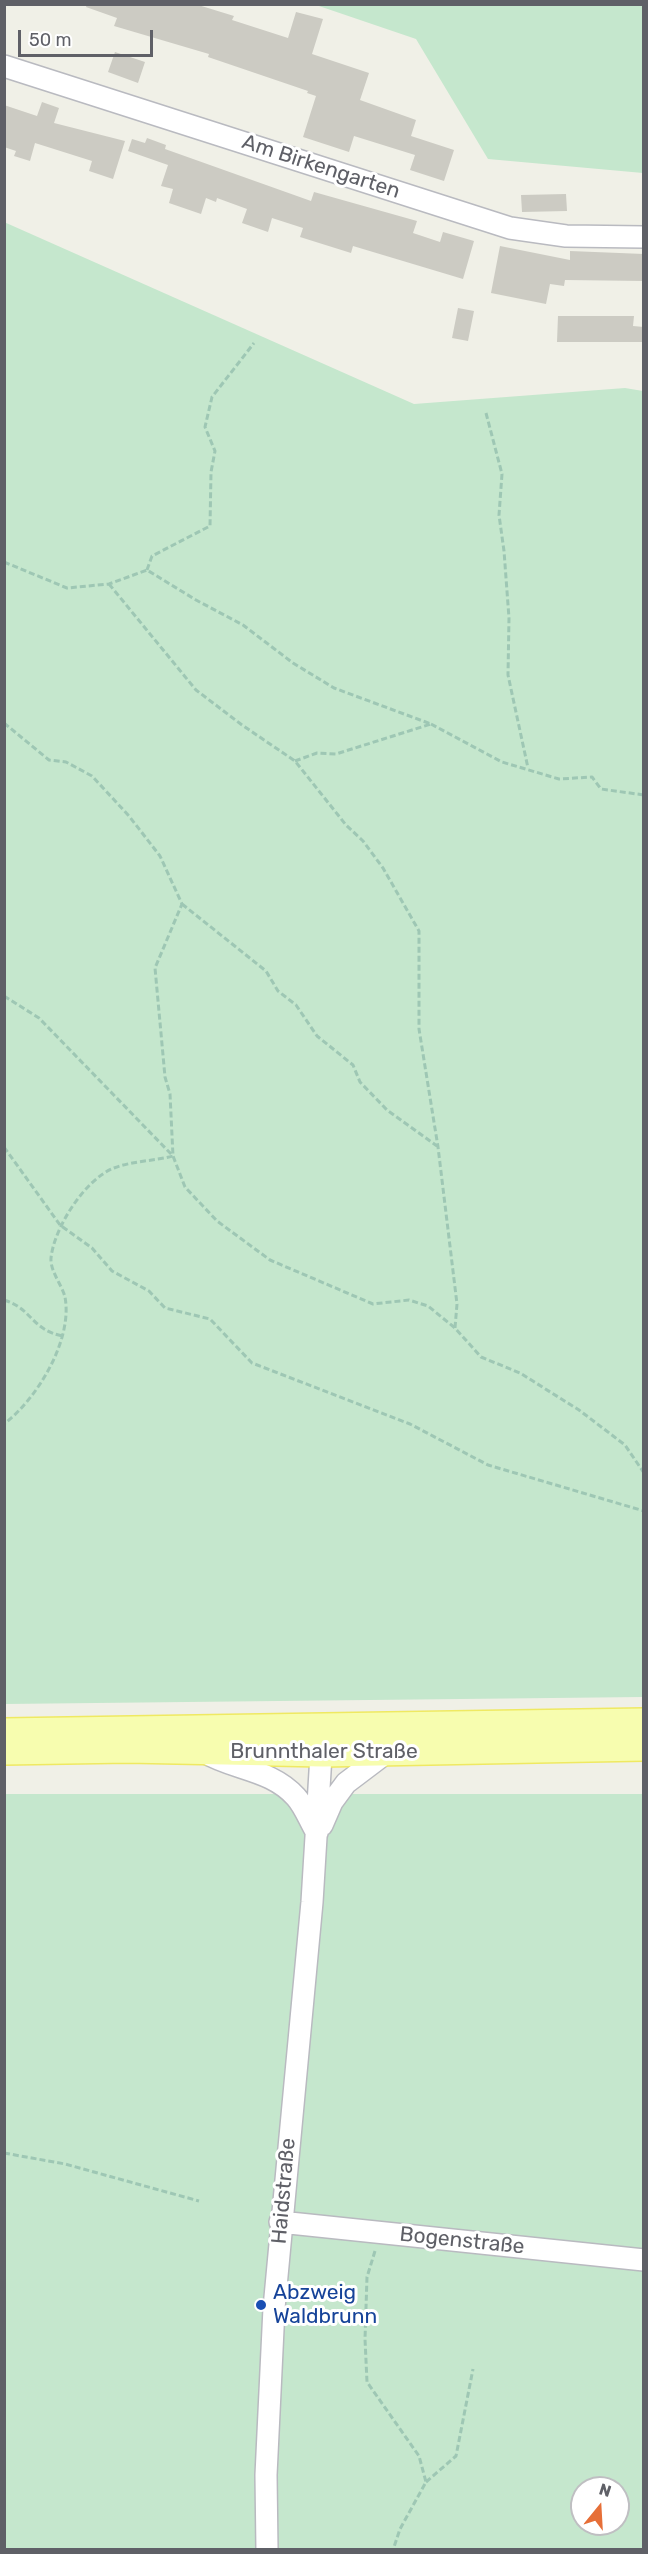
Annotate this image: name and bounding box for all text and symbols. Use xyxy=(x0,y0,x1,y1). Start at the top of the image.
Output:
scale bar xyxy=(21,18,156,56)
text: 50 m xyxy=(29,29,72,51)
street label: Am Birkengarten xyxy=(239,130,403,204)
street label: Brunnthaler Straße xyxy=(230,1739,418,1765)
street label: Haidstraße xyxy=(267,2137,301,2245)
street label: Bogenstraße xyxy=(398,2222,526,2260)
place label: Abzweig Waldbrunn xyxy=(273,2280,377,2330)
marker: Abzweig Waldbrunn xyxy=(254,2298,268,2312)
north arrow xyxy=(570,2476,630,2536)
text: N xyxy=(597,2479,614,2501)

